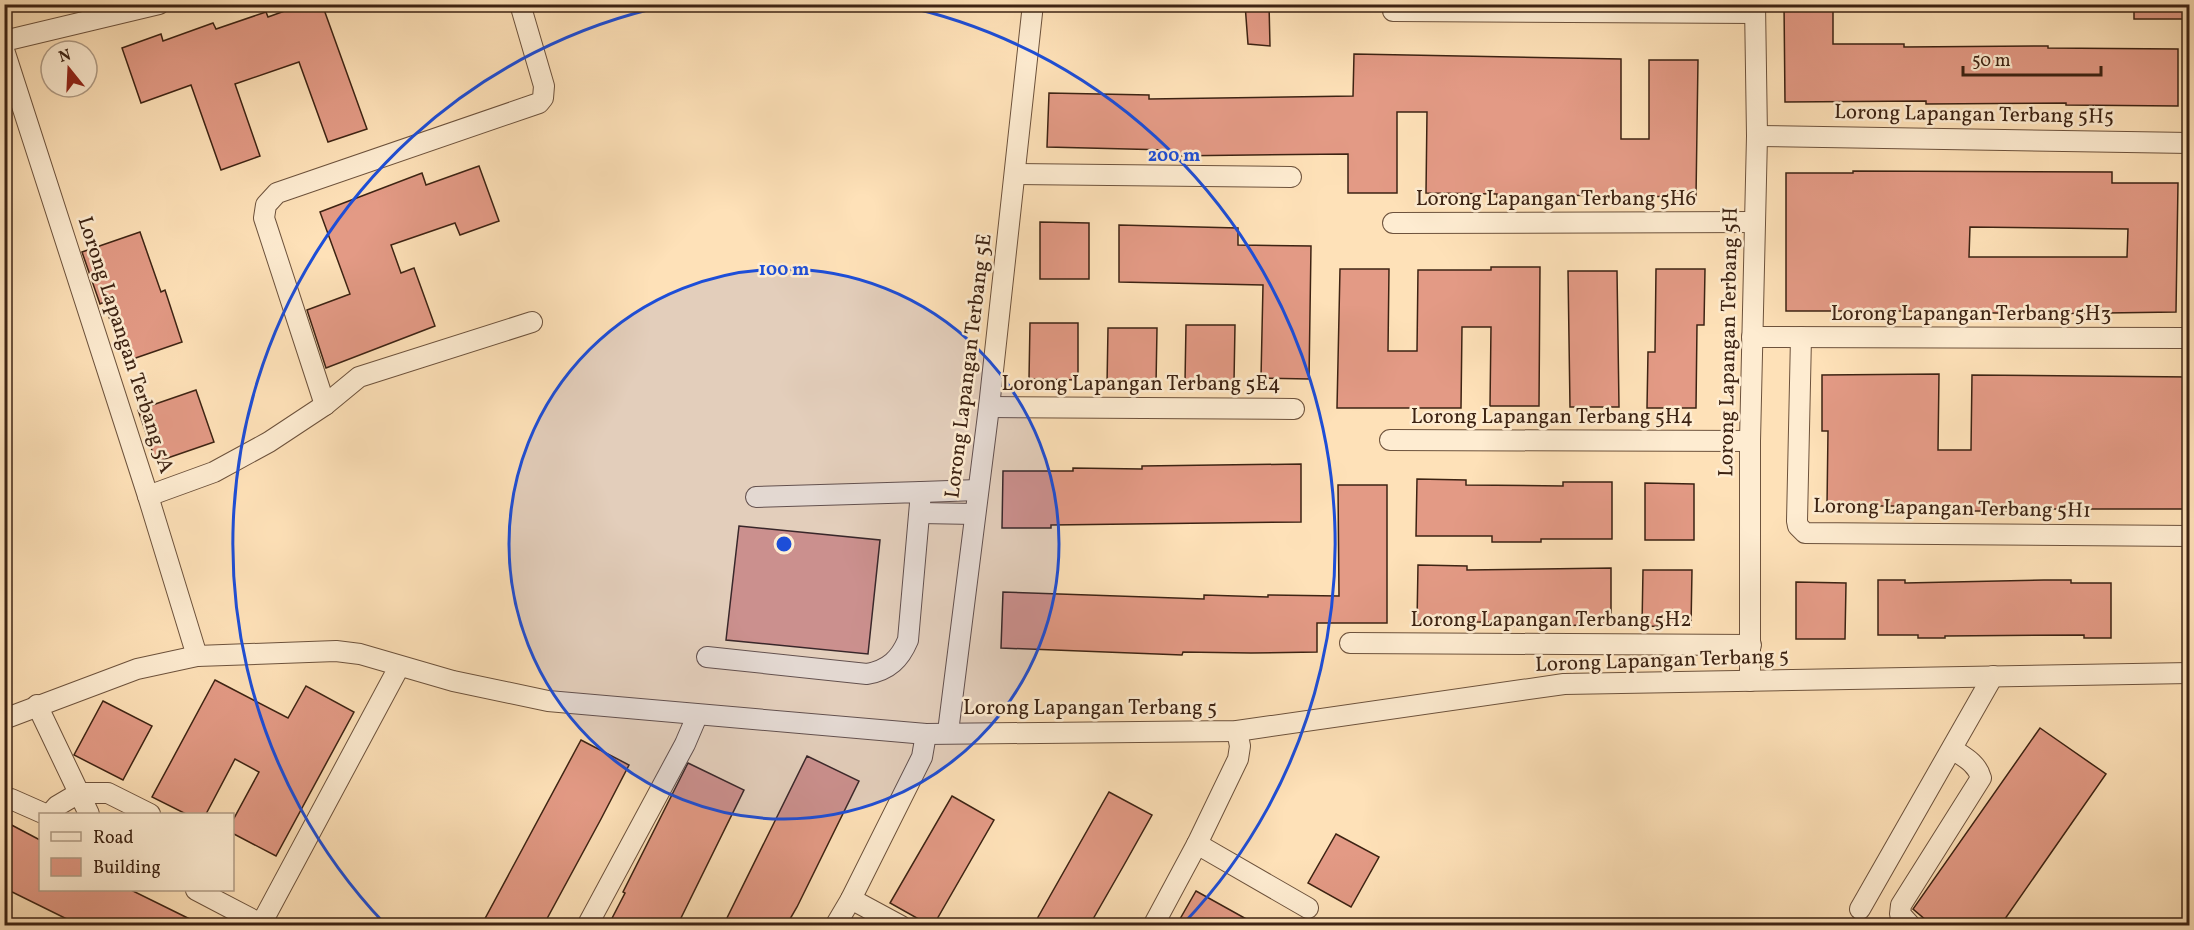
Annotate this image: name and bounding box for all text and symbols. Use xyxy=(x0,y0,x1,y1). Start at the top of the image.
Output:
north arrow xyxy=(39,39,99,99)
scale bar xyxy=(1963,39,2101,77)
text: N xyxy=(56,44,74,69)
text: 50 m xyxy=(1972,49,2011,74)
street label: Lorong Lapangan Terbang 5H5 xyxy=(1834,98,2114,132)
text: 200 m xyxy=(1148,144,1200,169)
street label: Lorong Lapangan Terbang 5H6 xyxy=(1416,185,1696,214)
street label: Lorong Lapangan Terbang 5H xyxy=(1712,207,1746,477)
street label: Lorong Lapangan Terbang 5A xyxy=(70,213,180,477)
street label: Lorong Lapangan Terbang 5E xyxy=(938,232,1000,500)
text: 100 m xyxy=(759,258,809,283)
street label: Lorong Lapangan Terbang 5H3 xyxy=(1831,300,2111,329)
street label: Lorong Lapangan Terbang 5E4 xyxy=(1001,370,1281,399)
street label: Lorong Lapangan Terbang 5H4 xyxy=(1411,403,1693,432)
street label: Lorong Lapangan Terbang 5H1 xyxy=(1813,492,2091,526)
centre of rings xyxy=(774,534,794,554)
street label: Lorong Lapangan Terbang 5H2 xyxy=(1410,606,1692,635)
street label: Lorong Lapangan Terbang 5 xyxy=(1535,642,1789,680)
street label: Lorong Lapangan Terbang 5 xyxy=(963,694,1217,723)
legend xyxy=(39,813,234,891)
text: Road xyxy=(93,826,134,851)
text: Building xyxy=(93,856,161,881)

